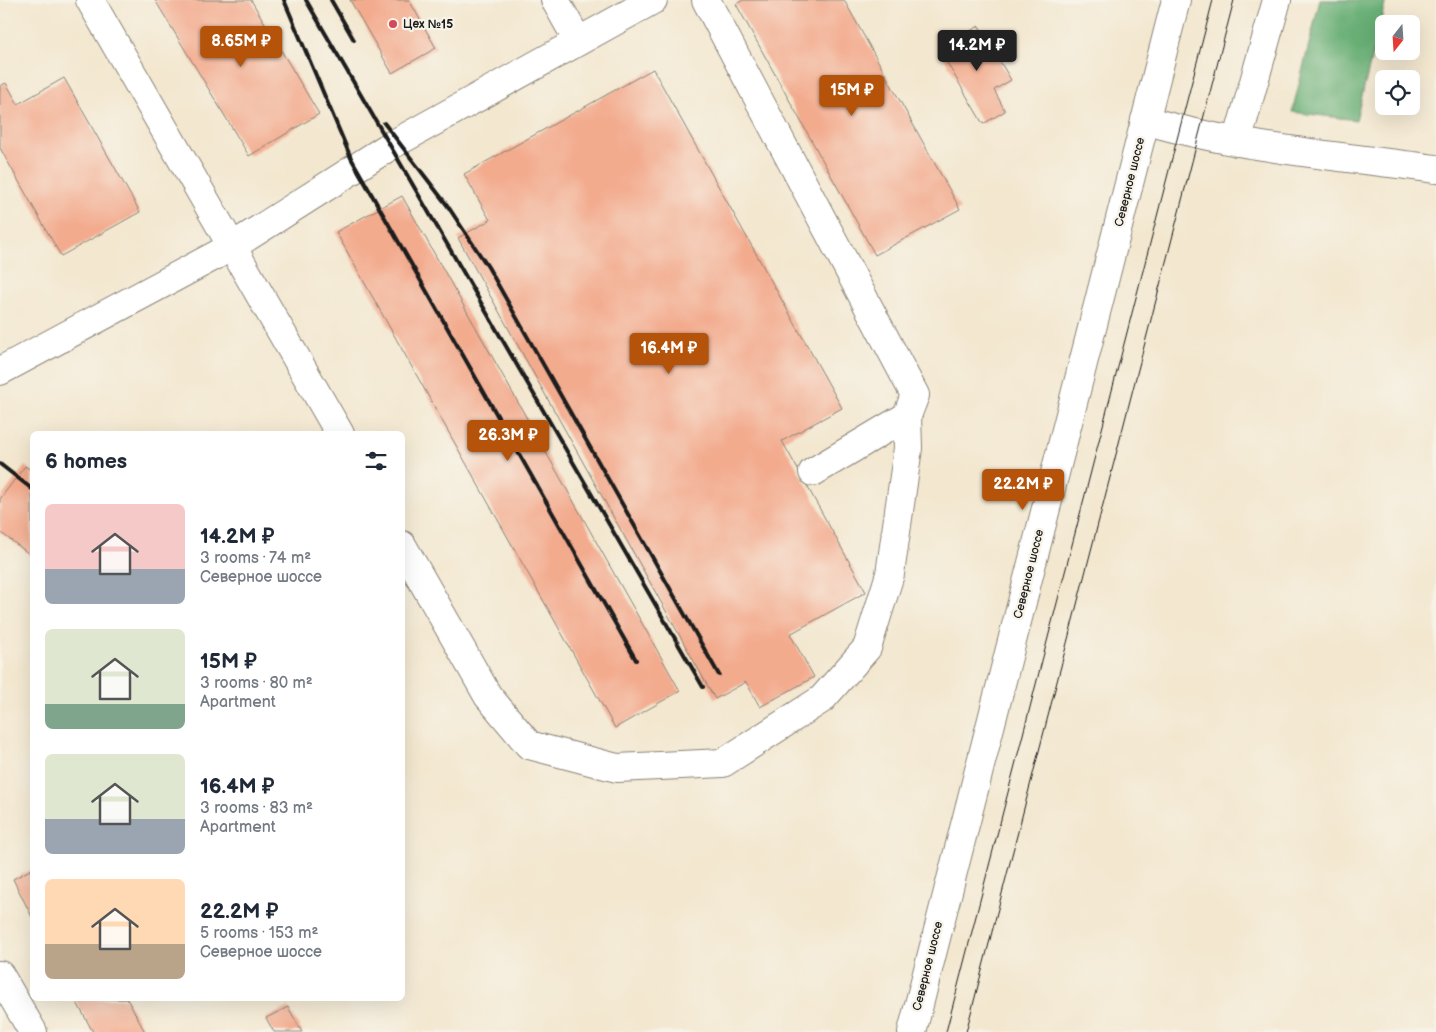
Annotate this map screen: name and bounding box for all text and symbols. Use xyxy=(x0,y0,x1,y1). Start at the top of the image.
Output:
north arrow xyxy=(1375,15,1420,60)
map controls xyxy=(1375,15,1420,115)
place label: Цех №15 xyxy=(403,17,453,32)
marker: Цех №15 xyxy=(387,18,399,30)
pin: 8.65M ₽ xyxy=(195,26,287,68)
pin: 14.2M ₽ xyxy=(931,30,1023,72)
text: 8.65M ₽ xyxy=(211,32,271,51)
text: 14.2M ₽ xyxy=(949,36,1005,55)
button: locate xyxy=(1375,70,1420,115)
pin: 15M ₽ xyxy=(817,74,887,117)
text: 15M ₽ xyxy=(830,81,874,100)
street label: Северное шоссе xyxy=(1112,135,1148,228)
pin: 16.4M ₽ xyxy=(623,332,715,375)
text: 16.4M ₽ xyxy=(641,339,697,358)
pin: 26.3M ₽ xyxy=(462,420,554,462)
text: 26.3M ₽ xyxy=(478,426,538,445)
icon: filters xyxy=(362,447,390,475)
text: 6 homes xyxy=(45,449,127,474)
pin: 22.2M ₽ xyxy=(977,468,1069,511)
text: 22.2M ₽ xyxy=(993,475,1053,494)
icon: home xyxy=(85,524,145,584)
text: 14.2M ₽ xyxy=(200,524,274,549)
street label: Северное шоссе xyxy=(1011,527,1047,620)
text: 3 rooms · 74 m² xyxy=(200,549,311,568)
text: Северное шоссе xyxy=(200,568,322,587)
icon: home xyxy=(85,649,145,709)
text: 15M ₽ xyxy=(200,649,257,674)
text: 3 rooms · 80 m² xyxy=(200,674,313,693)
text: Apartment xyxy=(200,693,276,712)
icon: home xyxy=(85,774,145,834)
text: 16.4M ₽ xyxy=(200,774,275,799)
text: 3 rooms · 83 m² xyxy=(200,799,313,818)
text: Apartment xyxy=(200,818,276,837)
icon: home xyxy=(85,899,145,959)
text: 22.2M ₽ xyxy=(200,899,278,924)
street label: Северное шоссе xyxy=(910,919,946,1012)
text: 5 rooms · 153 m² xyxy=(200,924,318,943)
text: Северное шоссе xyxy=(200,943,322,962)

